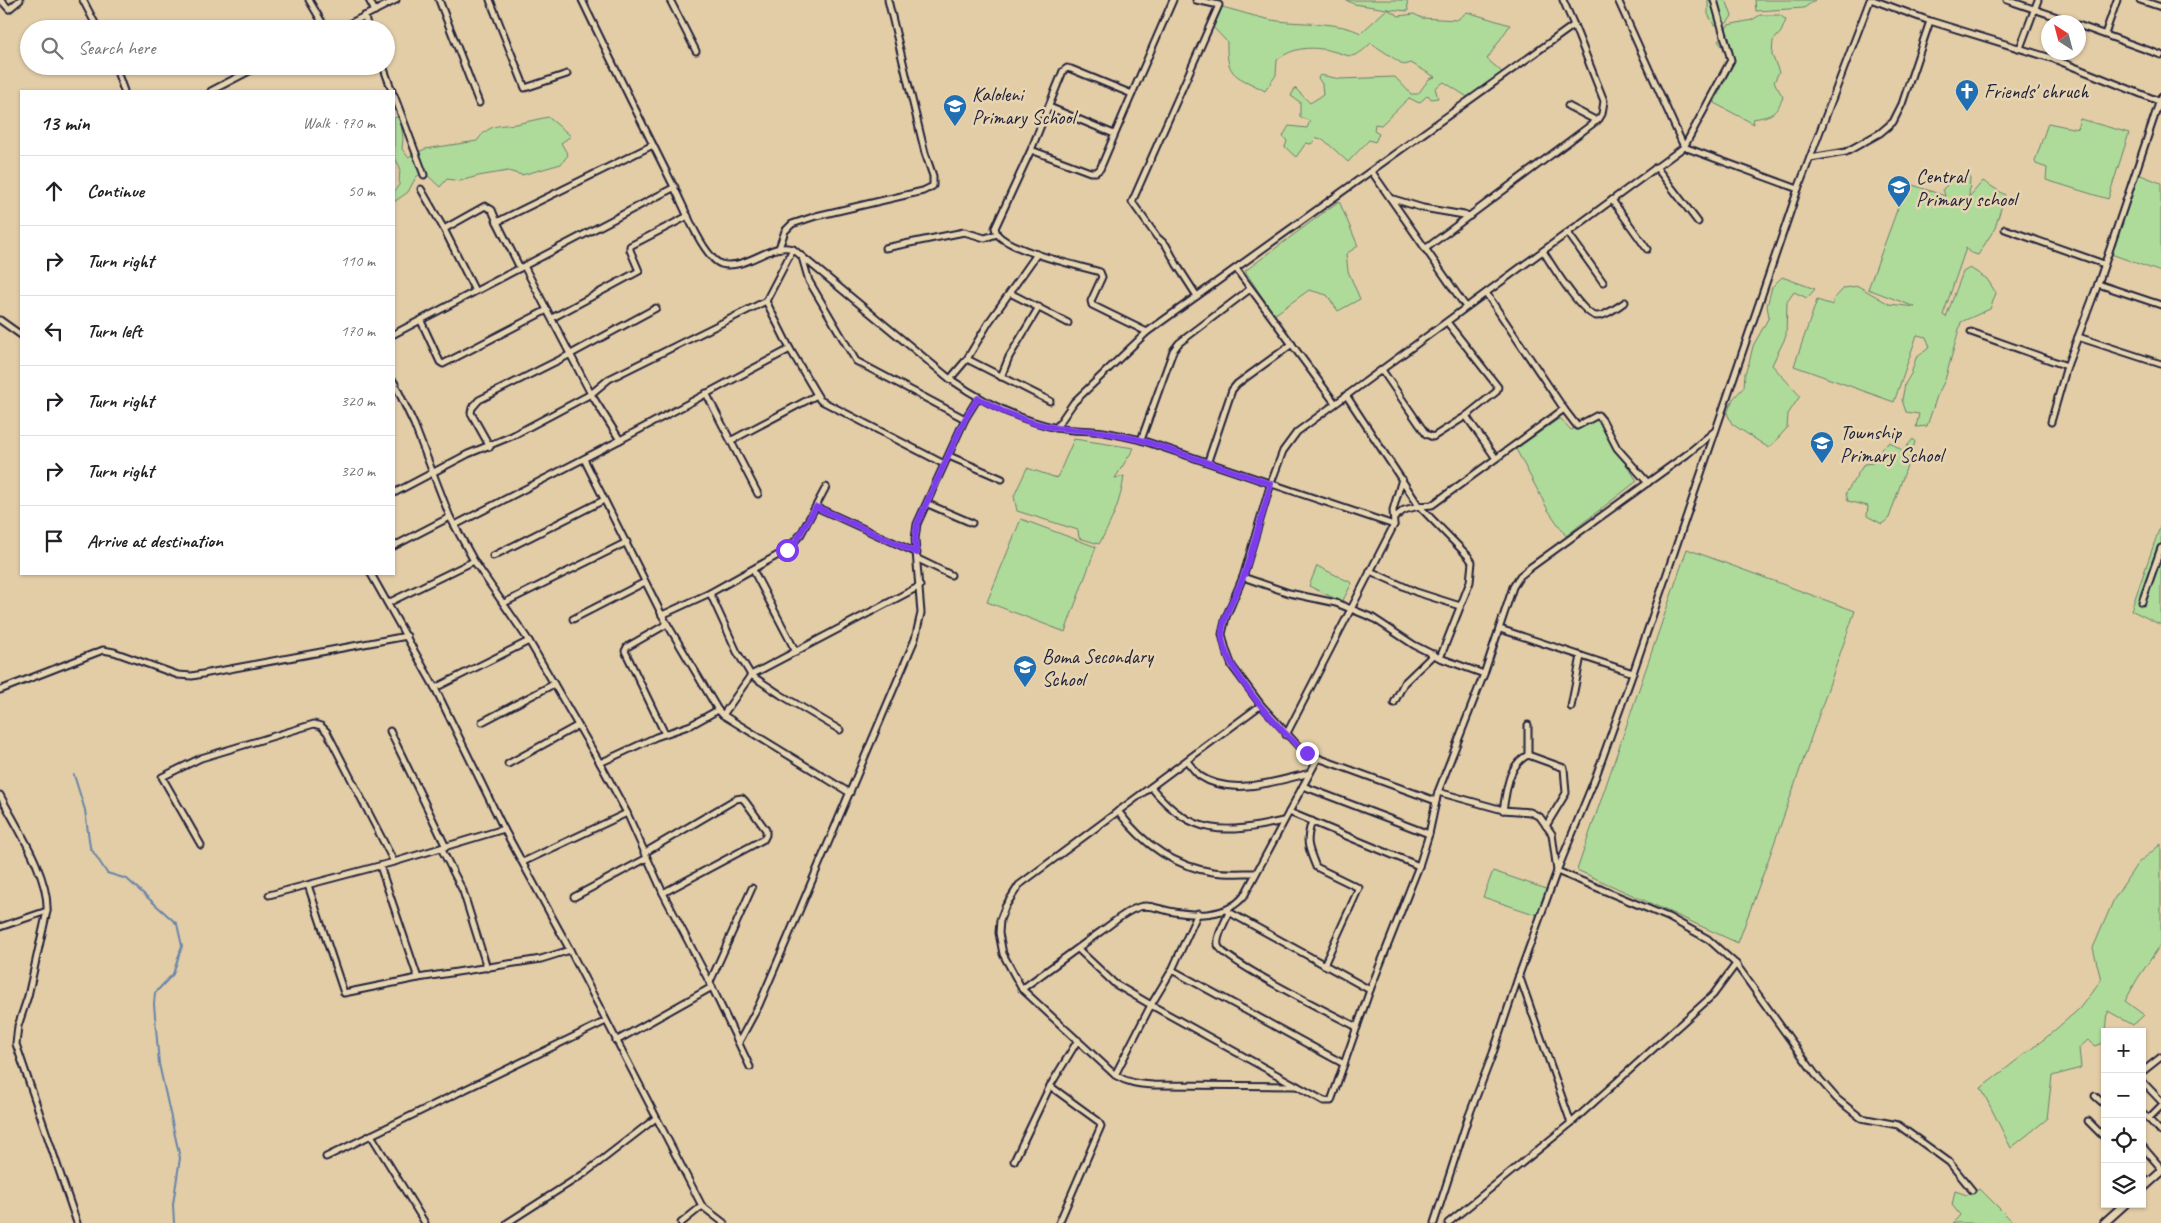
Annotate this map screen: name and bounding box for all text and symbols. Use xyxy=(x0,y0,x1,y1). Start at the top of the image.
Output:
north arrow xyxy=(2041,15,2086,60)
search box xyxy=(20,20,395,75)
icon: search xyxy=(38,34,66,62)
text: Search here xyxy=(78,36,155,60)
church icon: Friends' chruch xyxy=(1954,78,1980,112)
place label: Friends' chruch xyxy=(1984,79,2089,104)
place label: Kaloleni Primary School xyxy=(972,82,1078,130)
school or university icon: Kaloleni Primary School xyxy=(942,93,968,127)
text: 13 min xyxy=(40,110,90,136)
text: Walk · 970 m xyxy=(303,113,375,133)
place label: Central Primary school xyxy=(1916,164,2020,212)
school or university icon: Central Primary school xyxy=(1886,174,1912,208)
icon: ahead xyxy=(40,177,68,205)
text: Continue xyxy=(87,179,144,203)
text: 50 m xyxy=(348,181,375,201)
icon: right xyxy=(40,247,68,275)
text: Turn right xyxy=(87,249,154,273)
text: 110 m xyxy=(341,251,375,271)
icon: left xyxy=(40,317,68,345)
text: Turn left xyxy=(87,319,142,343)
text: 170 m xyxy=(341,321,375,341)
icon: right xyxy=(40,387,68,415)
text: Turn right xyxy=(87,389,154,413)
text: 320 m xyxy=(341,391,375,411)
place label: Township Primary School xyxy=(1840,420,1946,468)
school or university icon: Township Primary School xyxy=(1809,430,1835,464)
icon: right xyxy=(40,457,68,485)
text: Turn right xyxy=(87,459,154,483)
text: 320 m xyxy=(341,461,375,481)
icon: arrive xyxy=(40,527,68,555)
text: Arrive at destination xyxy=(87,529,223,553)
route start xyxy=(776,539,799,562)
place label: Boma Secondary School xyxy=(1042,644,1155,692)
school or university icon: Boma Secondary School xyxy=(1012,654,1038,688)
route end xyxy=(1296,742,1319,765)
map controls xyxy=(2101,1028,2146,1208)
button: + xyxy=(2101,1028,2146,1073)
button: − xyxy=(2101,1073,2146,1118)
button: locate xyxy=(2101,1118,2146,1163)
button: layers xyxy=(2101,1163,2146,1208)

